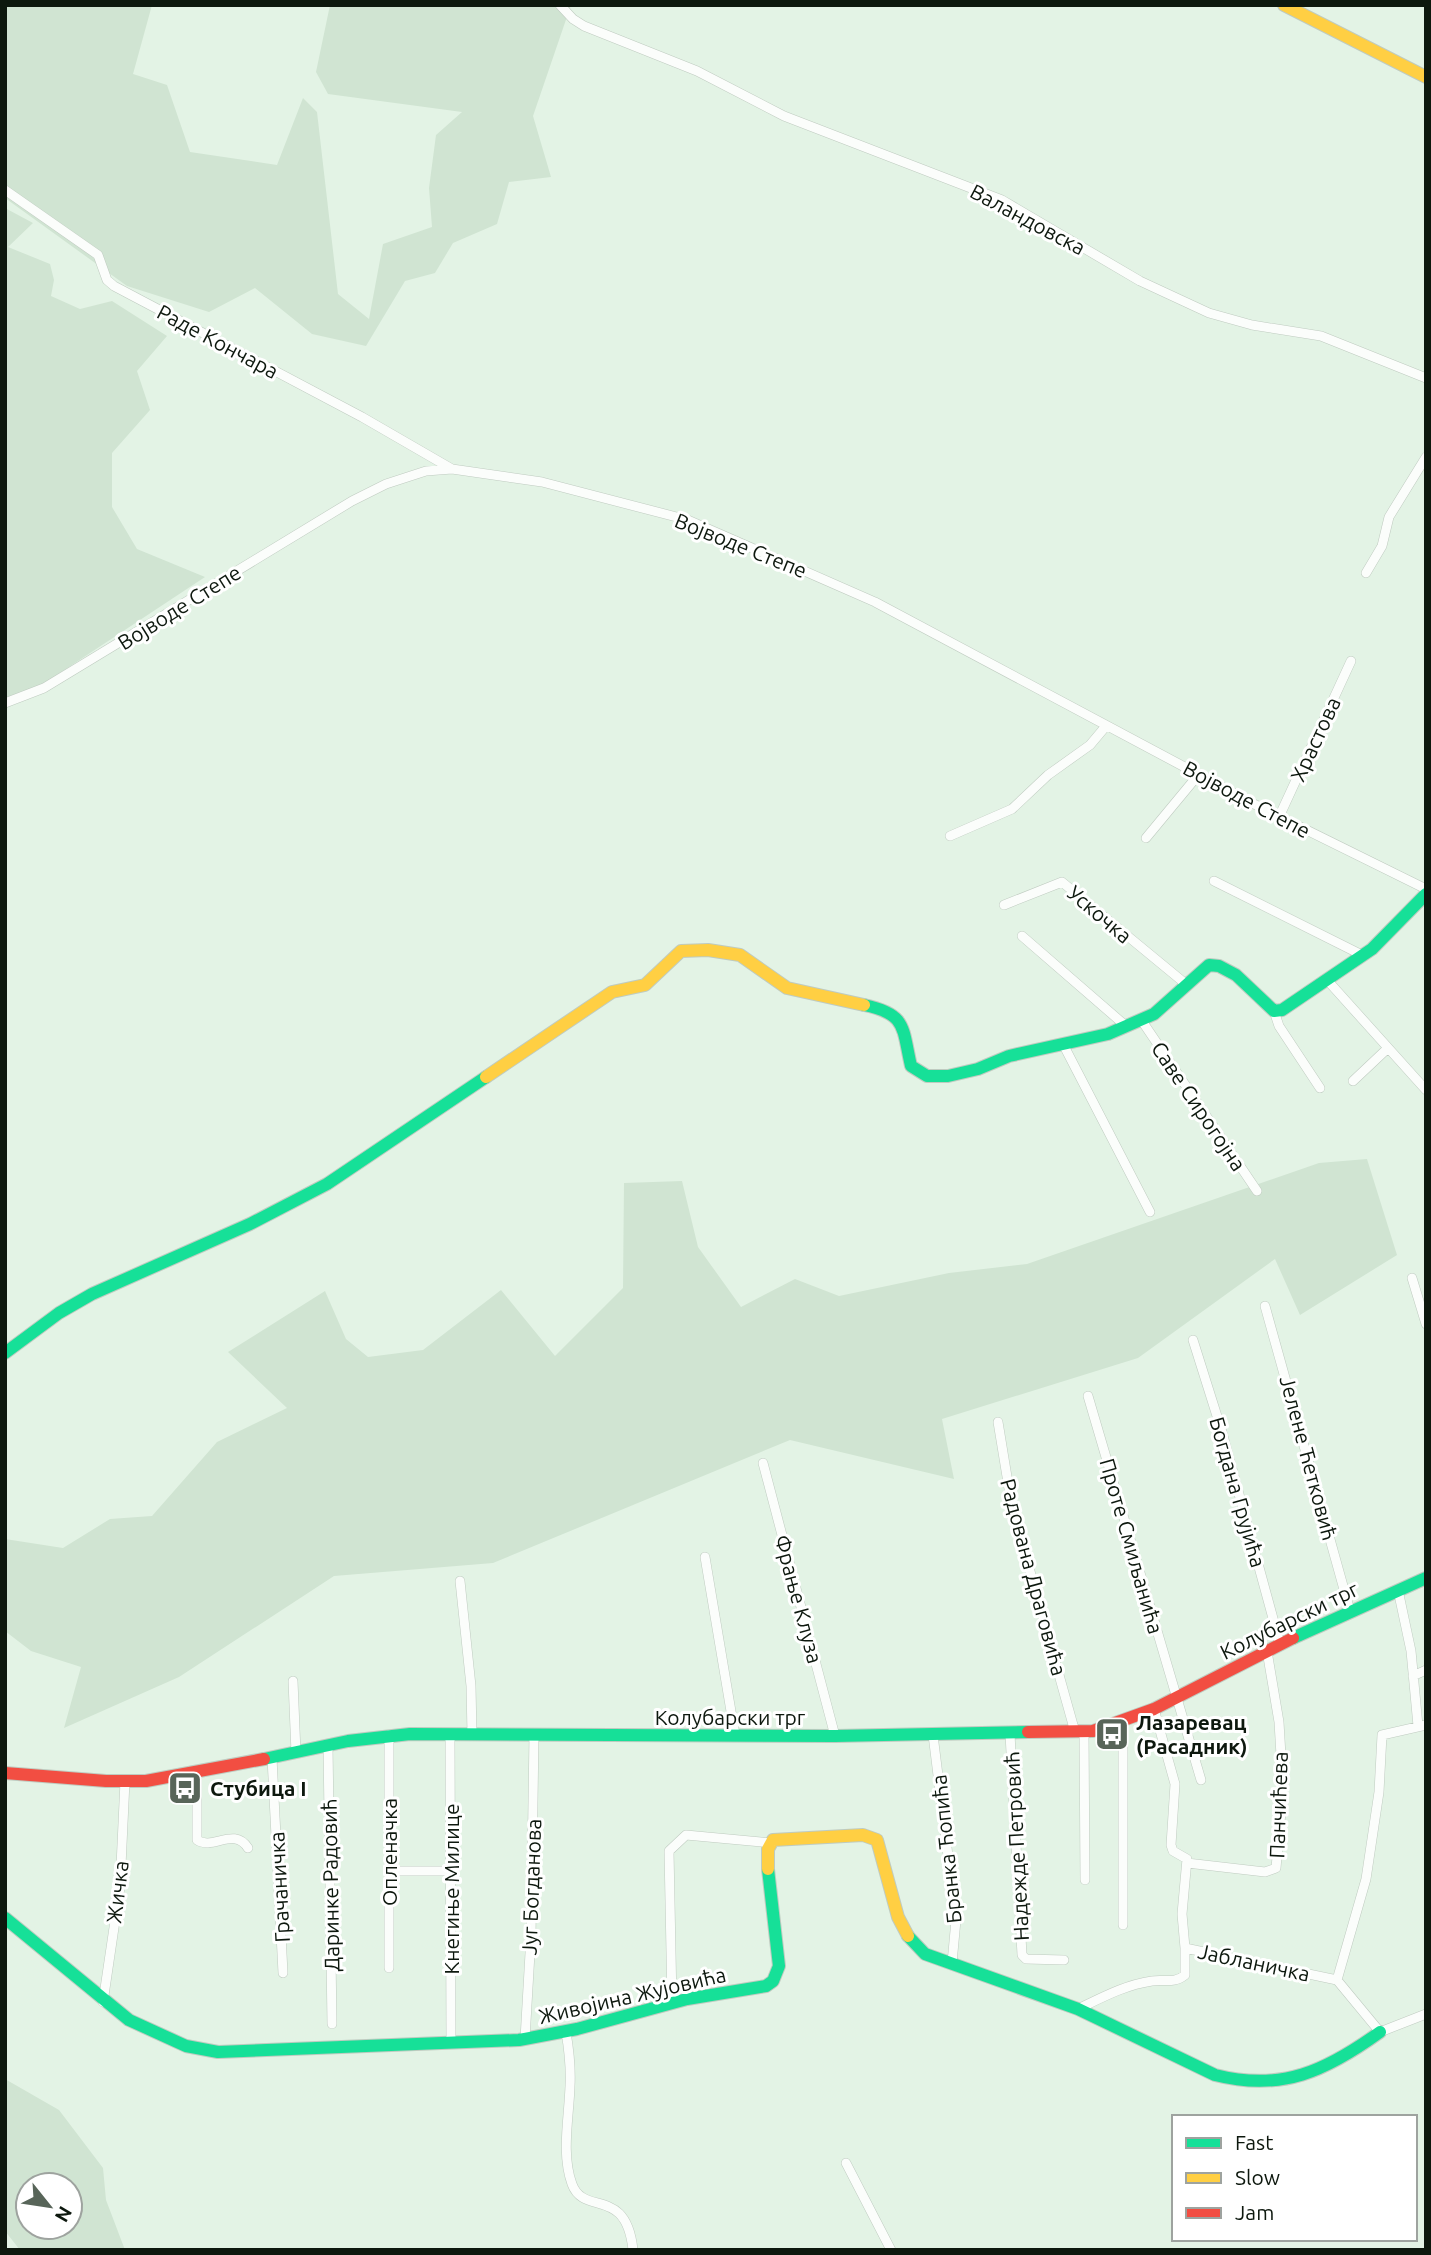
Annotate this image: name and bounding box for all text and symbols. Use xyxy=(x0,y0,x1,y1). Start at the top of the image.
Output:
street label: Валандовска xyxy=(966,179,1090,259)
street label: Раде Кончара xyxy=(153,299,283,383)
street label: Војводе Степе xyxy=(671,508,811,582)
street label: Војводе Степе xyxy=(113,560,245,654)
street label: Храстова xyxy=(1285,693,1345,785)
street label: Војводе Степе xyxy=(1179,755,1315,843)
street label: Ускочка xyxy=(1063,880,1137,948)
street label: Саве Сирогојна xyxy=(1147,1037,1251,1175)
street label: Јелене Ћетковић xyxy=(1275,1373,1343,1543)
street label: Богдана Грујића xyxy=(1205,1414,1271,1570)
street label: Проте Смиљанића xyxy=(1095,1455,1169,1637)
street label: Радована Драговића xyxy=(996,1476,1072,1678)
street label: Фрање Клуза xyxy=(770,1532,828,1666)
street label: Колубарски трг xyxy=(1216,1576,1362,1664)
street label: Колубарски трг xyxy=(655,1705,806,1729)
place label: Лазаревац (Расадник) xyxy=(1136,1710,1248,1758)
bus stop icon: Лазаревац (Расадник) xyxy=(1093,1715,1131,1753)
street label: Надежде Петровић xyxy=(999,1750,1033,1942)
street label: Панчићева xyxy=(1264,1751,1292,1859)
bus stop icon: Стубица I xyxy=(166,1769,204,1807)
street label: Бранка Ћопића xyxy=(926,1773,966,1925)
place label: Стубица I xyxy=(210,1776,307,1800)
street label: Даринке Радовић xyxy=(316,1798,344,1972)
street label: Опленачка xyxy=(377,1798,401,1906)
street label: Кнегиње Милице xyxy=(439,1803,463,1975)
street label: Југ Богданова xyxy=(517,1818,545,1956)
street label: Грачаничка xyxy=(264,1831,294,1943)
street label: Жичка xyxy=(101,1859,133,1925)
street label: Јабланичка xyxy=(1196,1938,1312,1986)
street label: Живојина Жујовића xyxy=(536,1962,728,2028)
legend xyxy=(1172,2115,1417,2241)
text: Fast xyxy=(1235,2130,1273,2154)
text: Slow xyxy=(1235,2165,1280,2189)
north arrow xyxy=(14,2171,84,2241)
text: Jam xyxy=(1235,2200,1274,2224)
text: N xyxy=(51,2203,77,2226)

